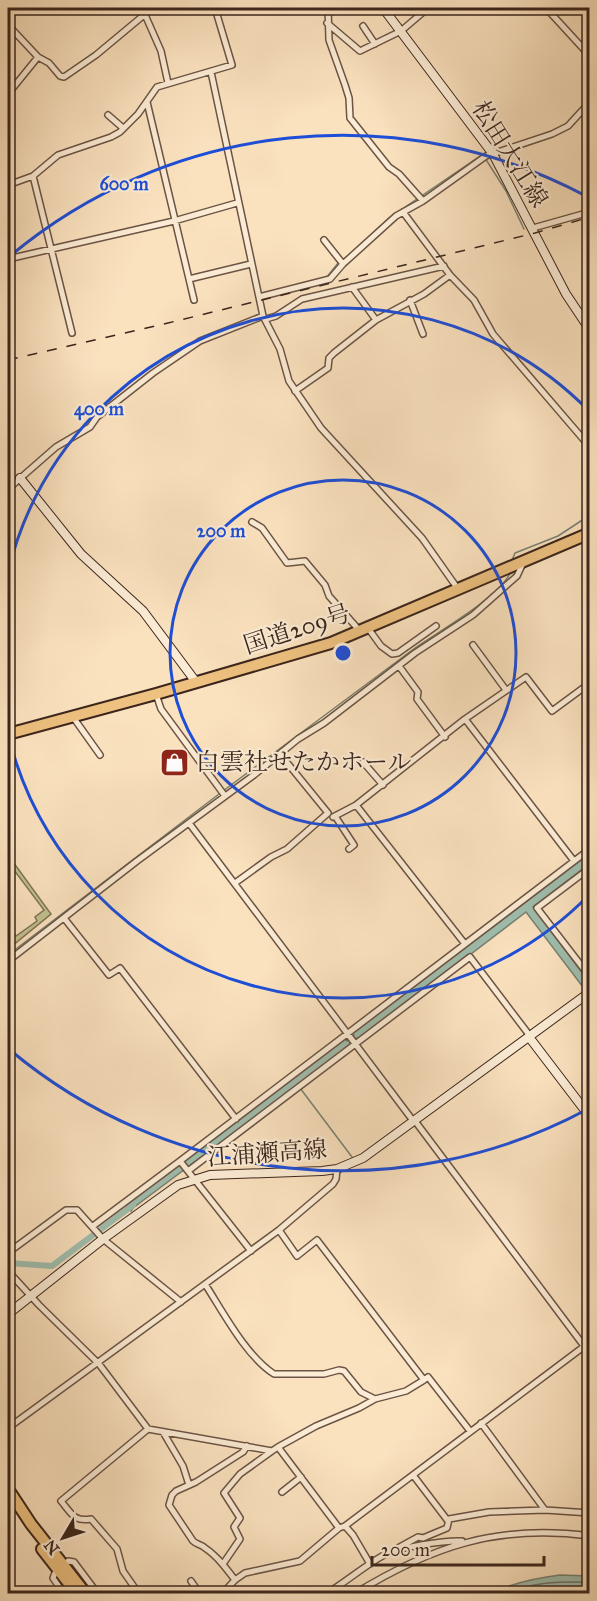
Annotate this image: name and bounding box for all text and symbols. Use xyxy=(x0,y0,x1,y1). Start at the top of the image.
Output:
street label: 松田大江線 xyxy=(465,95,555,213)
text: 600 m xyxy=(99,173,149,195)
text: 400 m xyxy=(74,398,125,421)
text: 200 m xyxy=(197,520,246,542)
street label: 国道209号 xyxy=(240,598,354,660)
centre of rings xyxy=(333,643,353,663)
shop icon: 白雲社せたかホール xyxy=(159,746,191,778)
place label: 白雲社せたかホール xyxy=(196,747,412,777)
street label: 江浦瀬高線 xyxy=(206,1134,328,1172)
north arrow xyxy=(33,1508,93,1568)
scale bar xyxy=(372,1529,544,1567)
text: N xyxy=(40,1536,63,1558)
text: 200 m xyxy=(381,1539,430,1561)

